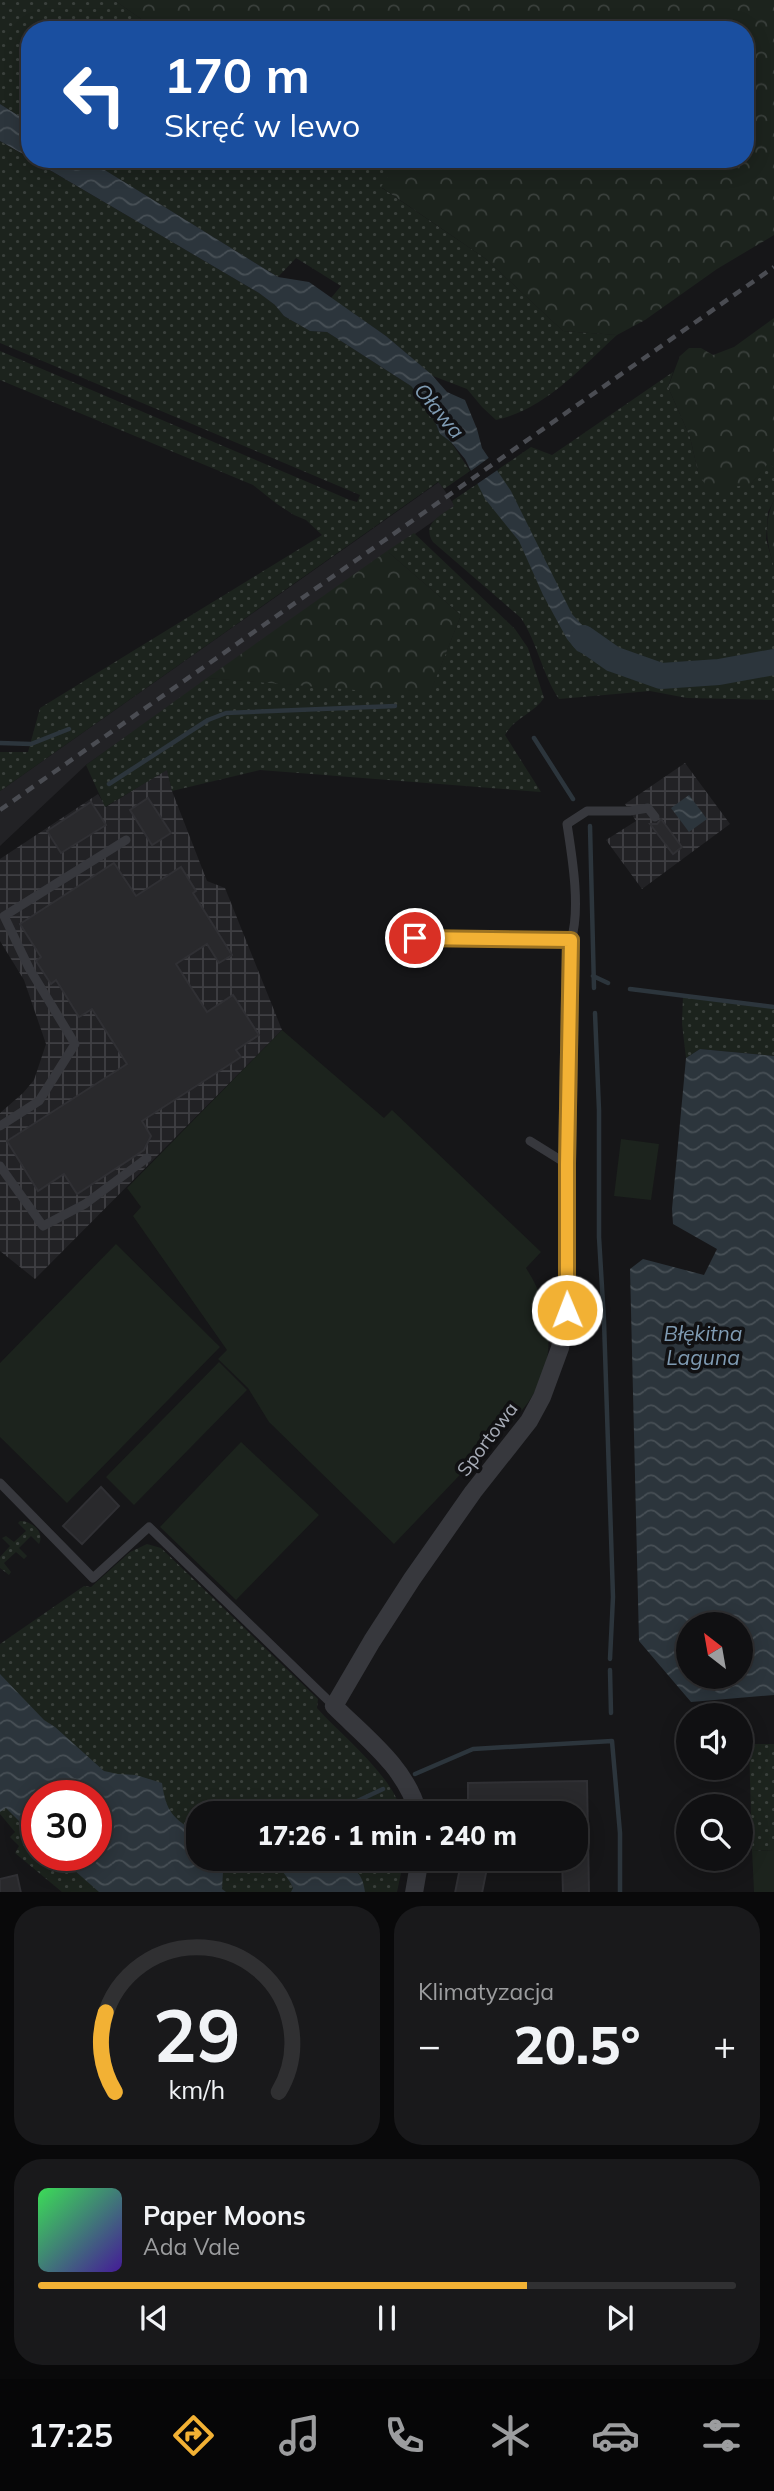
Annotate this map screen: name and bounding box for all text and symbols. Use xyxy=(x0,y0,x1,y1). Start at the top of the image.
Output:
text: 170 m xyxy=(164,44,310,105)
icon: left xyxy=(49,49,140,140)
text: Skręć w lewo xyxy=(164,105,360,145)
water label: Oława xyxy=(409,377,470,443)
pin xyxy=(385,908,445,968)
icon: arrive xyxy=(396,919,434,957)
position arrow xyxy=(530,1273,604,1347)
water label: Błękitna Laguna xyxy=(664,1320,742,1370)
street label: Sportowa xyxy=(451,1397,523,1481)
north arrow xyxy=(676,1612,752,1689)
map controls xyxy=(676,1612,753,1871)
button: sound xyxy=(676,1703,753,1780)
speed limit sign: 30 xyxy=(21,1780,112,1871)
button: search xyxy=(676,1794,753,1871)
text: 17:26 · 1 min · 240 m xyxy=(257,1819,517,1852)
text: Klimatyzacja xyxy=(418,1977,554,2006)
text: 29 xyxy=(153,1989,241,2080)
text: 20.5° xyxy=(513,2012,641,2077)
text: − xyxy=(418,2021,441,2069)
text: + xyxy=(713,2021,736,2069)
text: km/h xyxy=(169,2073,225,2104)
text: Paper Moons xyxy=(143,2199,306,2232)
text: Ada Vale xyxy=(143,2232,240,2261)
icon: previous xyxy=(135,2299,173,2337)
icon: pause xyxy=(368,2299,406,2337)
icon: next xyxy=(601,2299,639,2337)
icon: directions xyxy=(169,2411,218,2460)
icon: music xyxy=(275,2411,324,2460)
icon: phone xyxy=(380,2411,429,2460)
icon: climate xyxy=(486,2411,535,2460)
icon: car xyxy=(591,2411,640,2460)
icon: filters xyxy=(697,2411,746,2460)
text: 17:25 xyxy=(28,2415,113,2455)

